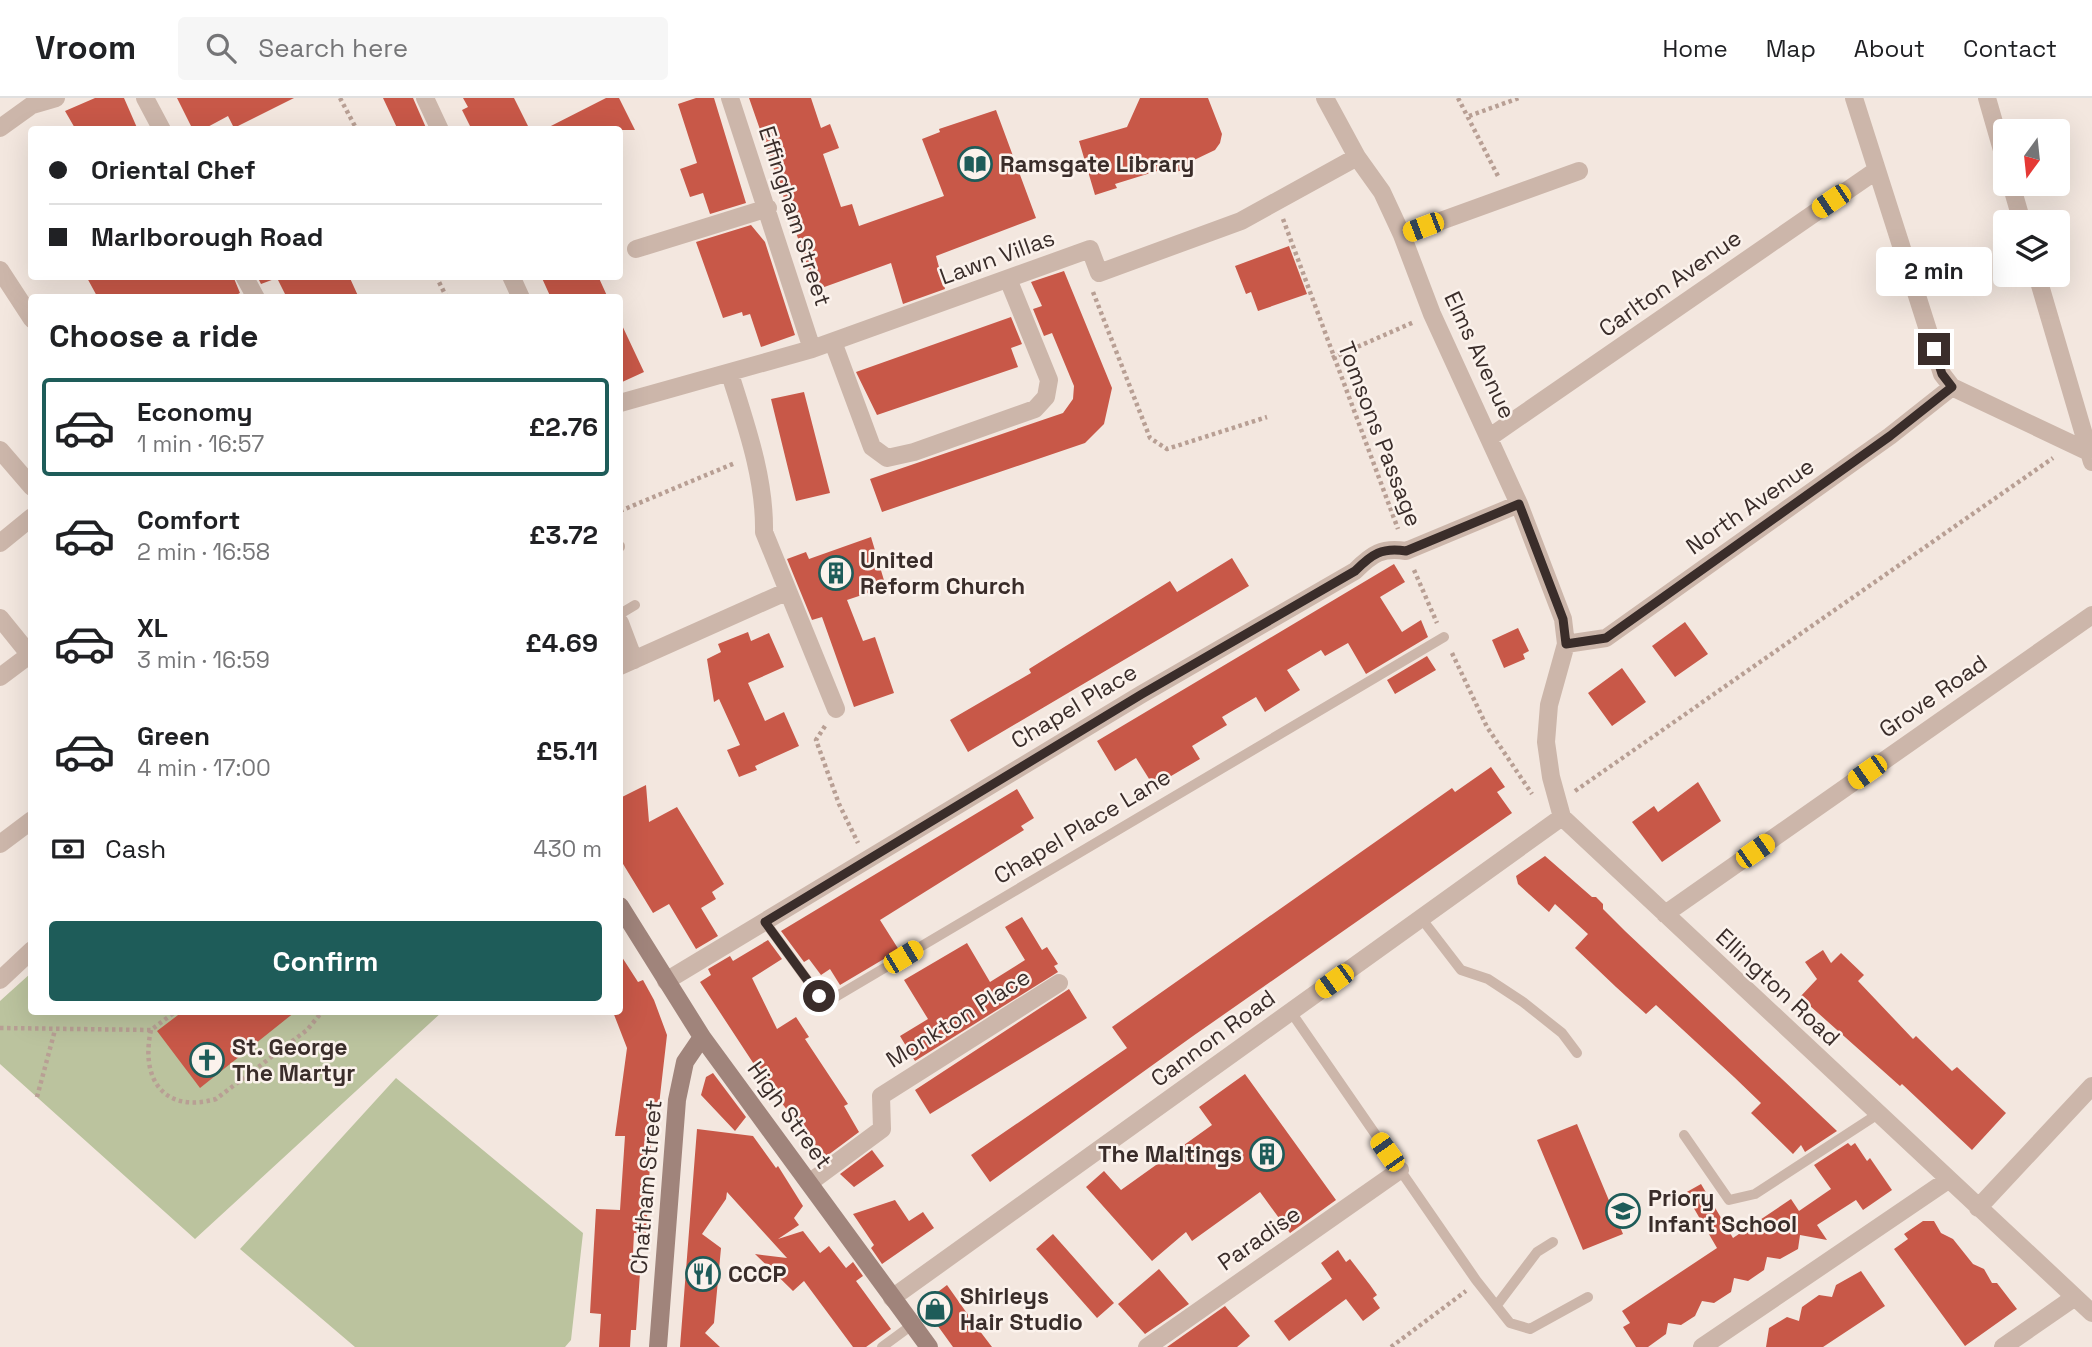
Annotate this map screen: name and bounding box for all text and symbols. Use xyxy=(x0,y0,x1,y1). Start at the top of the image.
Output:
search box xyxy=(178,17,668,80)
text: Vroom xyxy=(35,27,136,69)
icon: search xyxy=(202,29,240,67)
text: Search here xyxy=(258,31,408,65)
text: Home xyxy=(1662,33,1728,64)
text: Map xyxy=(1766,33,1816,64)
text: About xyxy=(1854,33,1925,64)
text: Contact xyxy=(1963,33,2057,64)
north arrow xyxy=(1993,119,2070,196)
map controls xyxy=(1993,119,2070,287)
street label: Effingham Street xyxy=(752,122,838,310)
library icon: Ramsgate Library xyxy=(956,145,994,183)
place label: Ramsgate Library xyxy=(1000,149,1195,179)
text: Oriental Chef xyxy=(91,153,256,187)
car xyxy=(1808,181,1855,221)
car xyxy=(1400,210,1447,244)
button: layers xyxy=(1993,210,2070,287)
text: Marlborough Road xyxy=(91,220,323,254)
street label: Lawn Villas xyxy=(935,222,1059,292)
street label: Carlton Avenue xyxy=(1593,223,1747,343)
callout: 2 min xyxy=(1876,247,1992,296)
text: 2 min xyxy=(1904,256,1964,286)
street label: Elms Avenue xyxy=(1437,286,1523,424)
text: Choose a ride xyxy=(49,316,259,356)
route end xyxy=(1918,333,1950,365)
street label: Tomsons Passage xyxy=(1331,337,1429,531)
text: Economy xyxy=(137,395,253,429)
icon: car xyxy=(53,396,116,459)
text: £2.76 xyxy=(529,410,598,444)
text: 1 min · 16:57 xyxy=(137,429,264,459)
street label: North Avenue xyxy=(1680,451,1820,561)
text: Comfort xyxy=(137,503,240,537)
icon: car xyxy=(53,504,116,567)
text: £3.72 xyxy=(529,518,598,552)
text: 2 min · 16:58 xyxy=(137,537,270,567)
place label: United Reform Church xyxy=(860,545,1025,601)
building icon: United Reform Church xyxy=(817,554,855,592)
text: XL xyxy=(137,611,168,645)
icon: car xyxy=(53,612,116,675)
text: £4.69 xyxy=(525,626,598,660)
text: 3 min · 16:59 xyxy=(137,645,270,675)
street label: Grove Road xyxy=(1873,648,1993,744)
street label: Chapel Place xyxy=(1005,657,1143,755)
text: Green xyxy=(137,719,210,753)
icon: car xyxy=(53,720,116,783)
text: £5.11 xyxy=(536,734,598,768)
car xyxy=(1844,751,1891,793)
text: 4 min · 17:00 xyxy=(137,753,271,783)
street label: Chapel Place Lane xyxy=(988,761,1176,891)
icon: cash xyxy=(49,830,87,868)
car xyxy=(1732,830,1779,872)
text: Cash xyxy=(105,832,166,866)
text: 430 m xyxy=(533,834,602,864)
button: Confirm xyxy=(49,921,602,1001)
street label: Ellington Road xyxy=(1709,922,1847,1052)
car xyxy=(880,937,927,977)
car xyxy=(1311,960,1358,1002)
street label: Monkton Place xyxy=(880,962,1036,1074)
route start xyxy=(803,980,835,1012)
street label: Cannon Road xyxy=(1145,983,1281,1093)
place label: St. George The Martyr xyxy=(232,1032,355,1088)
church icon: St. George The Martyr xyxy=(188,1041,226,1079)
street label: High Street xyxy=(741,1055,839,1175)
street label: Chatham Street xyxy=(623,1098,669,1276)
car xyxy=(1367,1129,1408,1175)
building icon: The Maltings xyxy=(1248,1135,1286,1173)
place label: The Maltings xyxy=(1098,1139,1242,1169)
place label: Priory Infant School xyxy=(1648,1183,1797,1239)
school or university icon: Priory Infant School xyxy=(1604,1192,1642,1230)
street label: Paradise xyxy=(1212,1199,1306,1277)
restaurant icon: CCCP xyxy=(684,1255,722,1293)
place label: CCCP xyxy=(728,1259,786,1289)
place label: Shirleys Hair Studio xyxy=(960,1281,1083,1337)
shop icon: Shirleys Hair Studio xyxy=(916,1290,954,1328)

